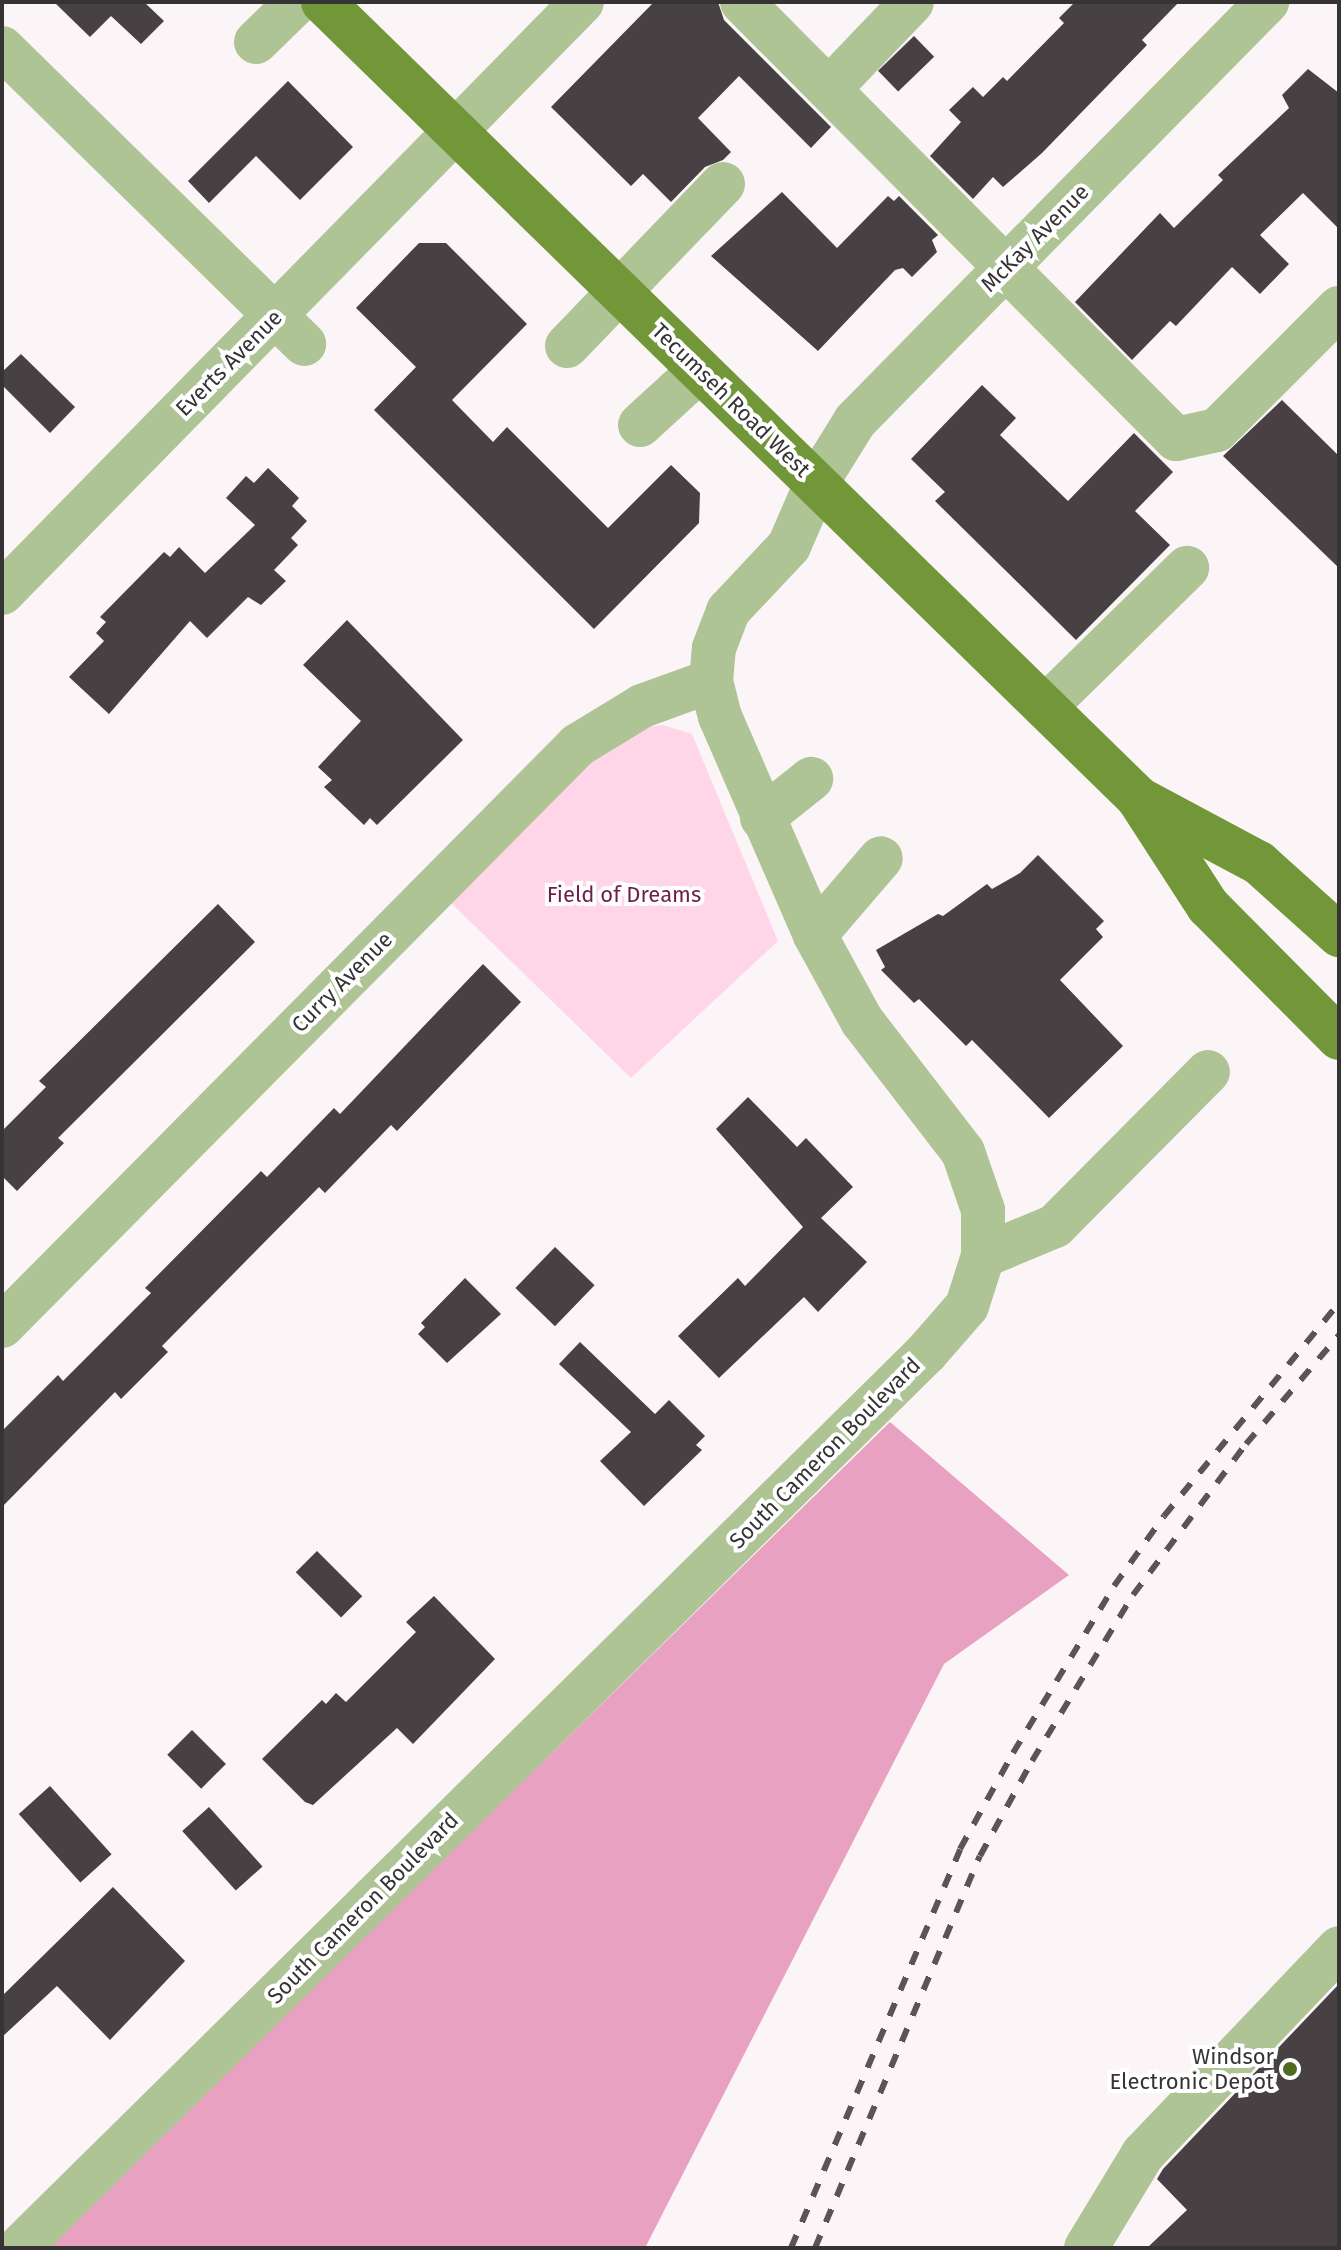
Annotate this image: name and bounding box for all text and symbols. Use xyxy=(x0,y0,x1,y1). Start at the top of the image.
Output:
street label: McKay Avenue xyxy=(976,179,1094,297)
street label: Everts Avenue xyxy=(170,304,288,422)
street label: Tecumseh Road West xyxy=(646,318,816,482)
park label: Field of Dreams xyxy=(547,882,701,908)
street label: Curry Avenue xyxy=(286,926,398,1038)
street label: South Cameron Boulevard xyxy=(724,1352,926,1554)
street label: South Cameron Boulevard xyxy=(262,1807,464,2009)
place label: Windsor Electronic Depot xyxy=(1109,2043,1274,2094)
marker: Windsor Electronic Depot xyxy=(1281,2060,1299,2078)

